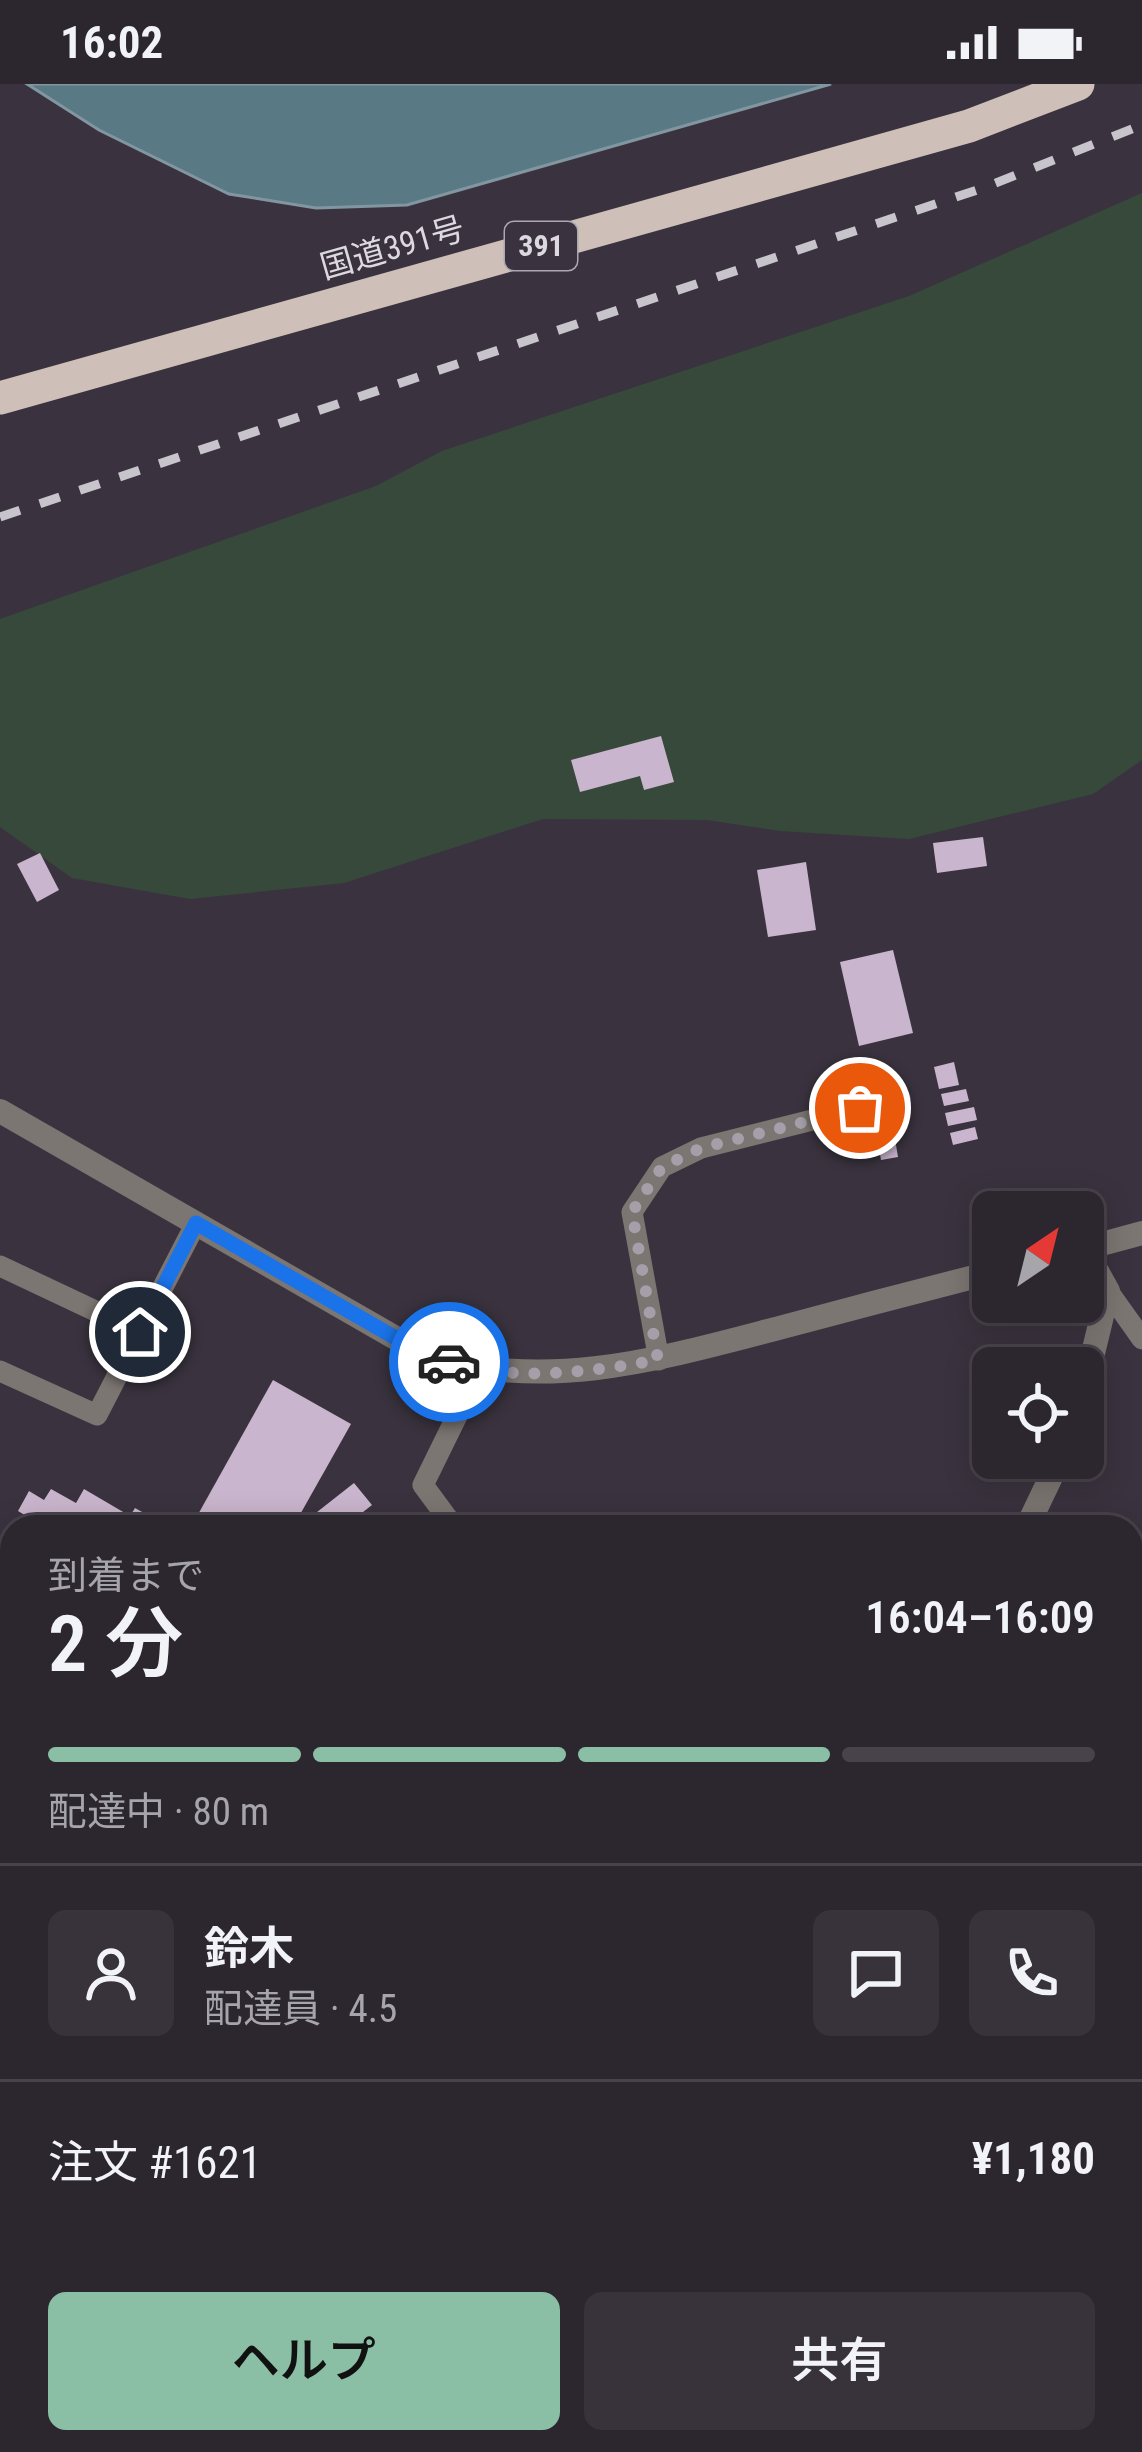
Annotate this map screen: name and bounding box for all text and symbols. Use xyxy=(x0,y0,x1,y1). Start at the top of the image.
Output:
text: 16:02 xyxy=(60,16,163,69)
street label: 国道391号 xyxy=(316,208,469,287)
road number: 391 xyxy=(505,222,577,270)
pin xyxy=(809,1057,911,1159)
icon: bag xyxy=(827,1075,893,1141)
north arrow xyxy=(972,1191,1104,1323)
map controls xyxy=(972,1191,1104,1479)
pin xyxy=(89,1281,191,1383)
icon: home xyxy=(107,1299,173,1365)
courier xyxy=(389,1302,509,1422)
icon: car xyxy=(416,1329,482,1395)
button: locate xyxy=(972,1347,1104,1479)
text: 到着まで xyxy=(48,1553,204,1599)
text: 16:04–16:09 xyxy=(865,1591,1095,1644)
text: 2 分 xyxy=(48,1599,183,1690)
text: 配達中 · 80 m xyxy=(48,1789,269,1835)
button: person xyxy=(48,1910,174,2036)
button: chat xyxy=(813,1910,939,2036)
button: phone xyxy=(969,1910,1095,2036)
text: 鈴木 xyxy=(204,1922,294,1975)
text: 配達員 · 4.5 xyxy=(204,1986,397,2032)
text: ¥1,180 xyxy=(972,2132,1095,2185)
text: 注文 #1621 xyxy=(48,2136,262,2189)
button: ヘルプ xyxy=(48,2292,560,2430)
button: 共有 xyxy=(584,2292,1095,2430)

